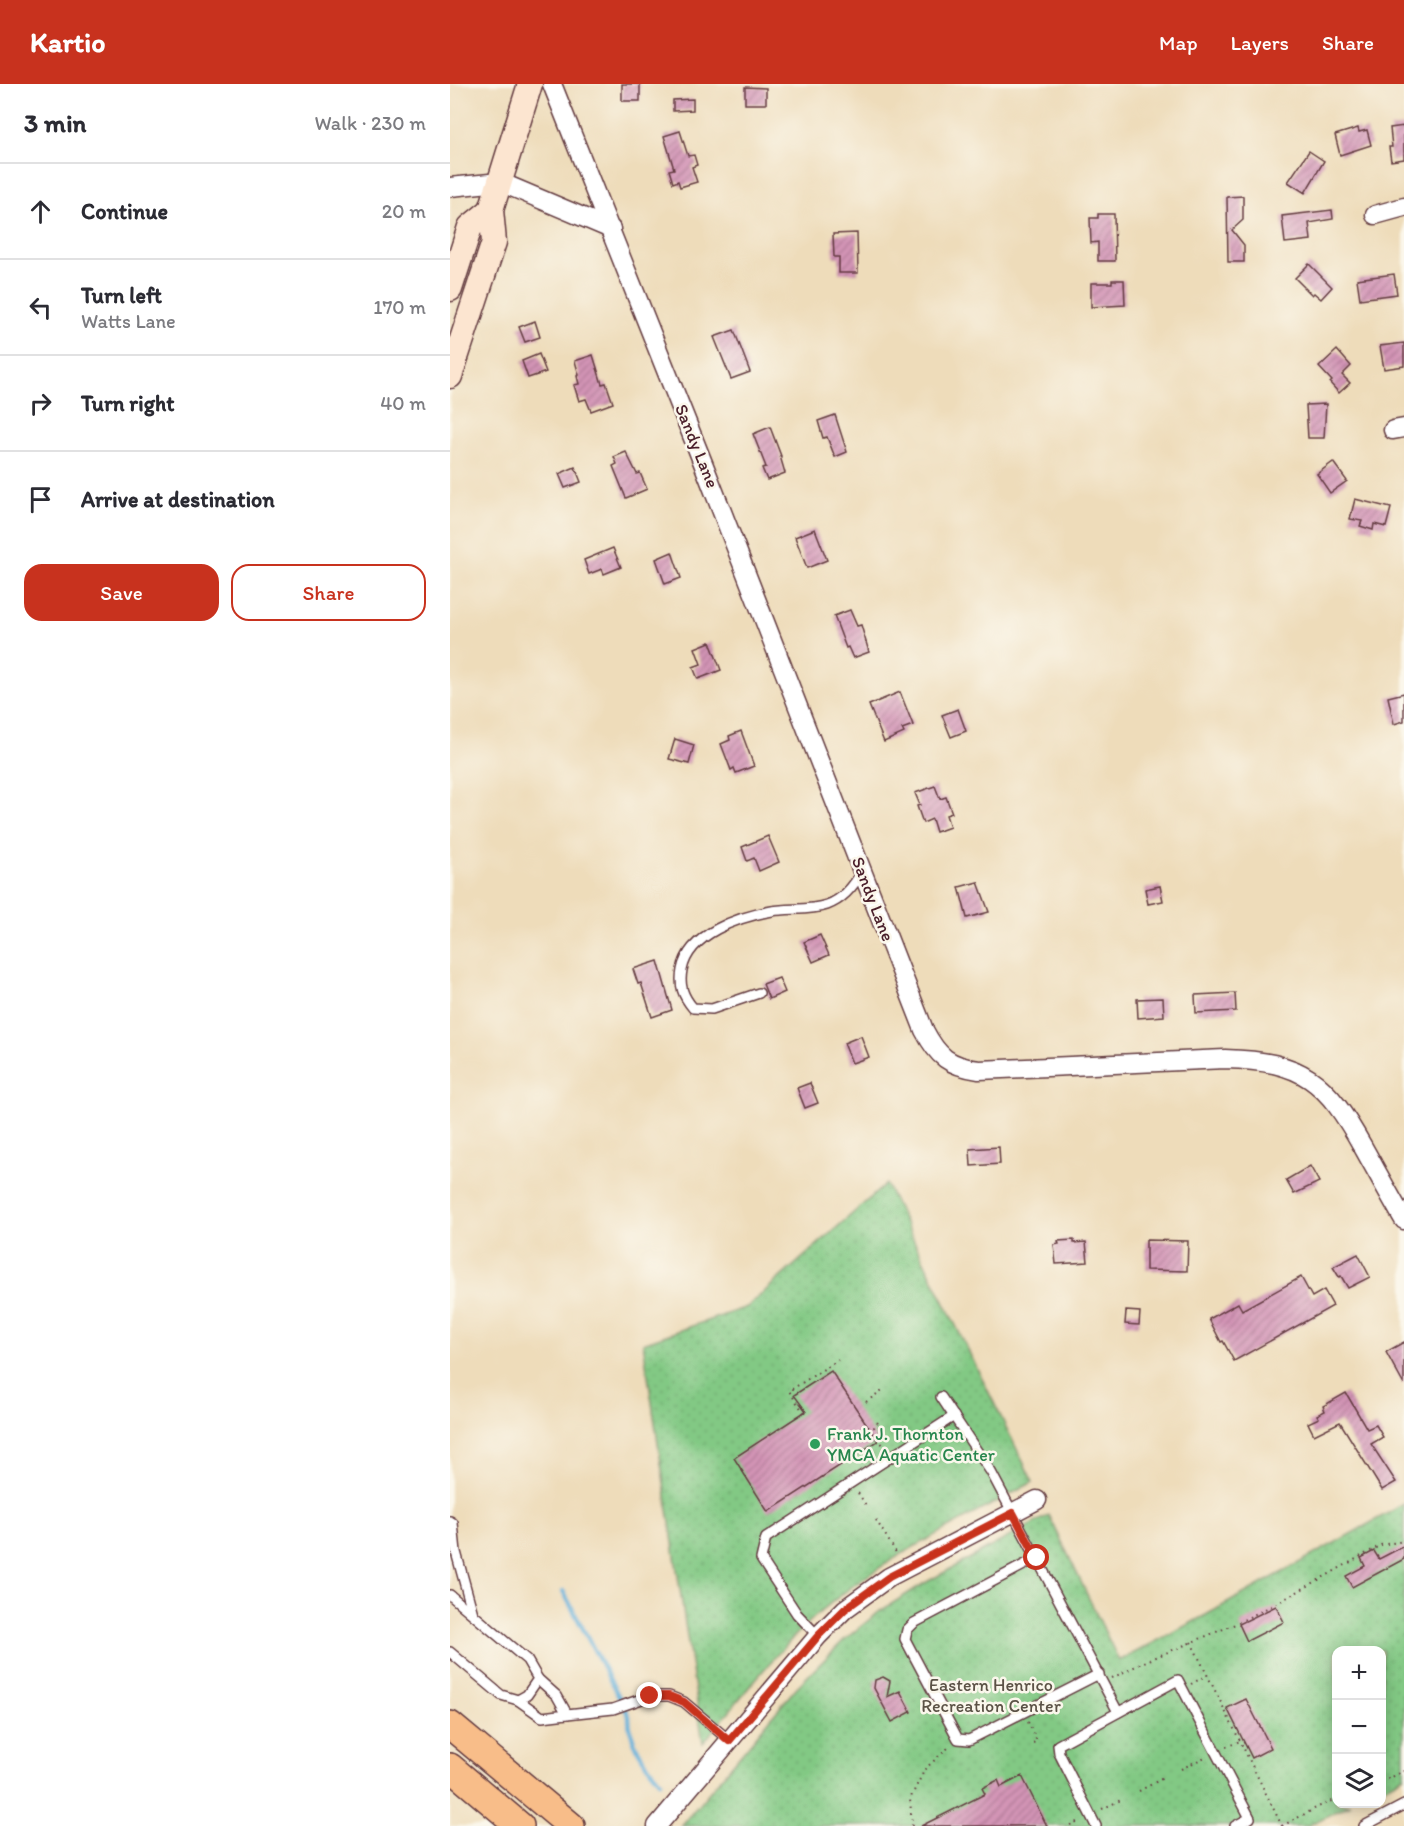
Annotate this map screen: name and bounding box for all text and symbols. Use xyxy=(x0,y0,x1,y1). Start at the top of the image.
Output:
text: Kartio xyxy=(30,25,105,59)
text: Map xyxy=(1159,30,1198,55)
text: Layers xyxy=(1231,30,1289,55)
text: Share xyxy=(1322,30,1374,55)
text: 3 min xyxy=(24,107,86,139)
text: Walk · 230 m xyxy=(314,111,426,135)
icon: ahead xyxy=(24,195,57,228)
text: Continue xyxy=(81,198,168,225)
text: 20 m xyxy=(382,199,426,223)
text: Turn left xyxy=(81,282,162,309)
icon: left xyxy=(24,291,57,324)
text: 170 m xyxy=(373,295,426,319)
text: Watts Lane xyxy=(81,309,176,333)
icon: right xyxy=(24,387,57,420)
text: Turn right xyxy=(81,390,175,417)
text: 40 m xyxy=(380,391,426,415)
street label: Sandy Lane xyxy=(670,401,724,491)
icon: arrive xyxy=(24,483,57,516)
text: Arrive at destination xyxy=(81,486,275,513)
button: Save xyxy=(24,564,219,621)
button: Share xyxy=(231,564,426,621)
street label: Sandy Lane xyxy=(847,854,899,944)
place label: Frank J. Thornton YMCA Aquatic Center xyxy=(827,1423,996,1466)
marker: Frank J. Thornton YMCA Aquatic Center xyxy=(808,1437,822,1451)
route start xyxy=(1023,1544,1049,1570)
map controls xyxy=(1332,1646,1386,1808)
button: + xyxy=(1332,1646,1386,1700)
park label: Eastern Henrico Recreation Center xyxy=(921,1674,1062,1717)
route end xyxy=(636,1682,662,1708)
button: − xyxy=(1332,1700,1386,1754)
button: layers xyxy=(1332,1754,1386,1808)

